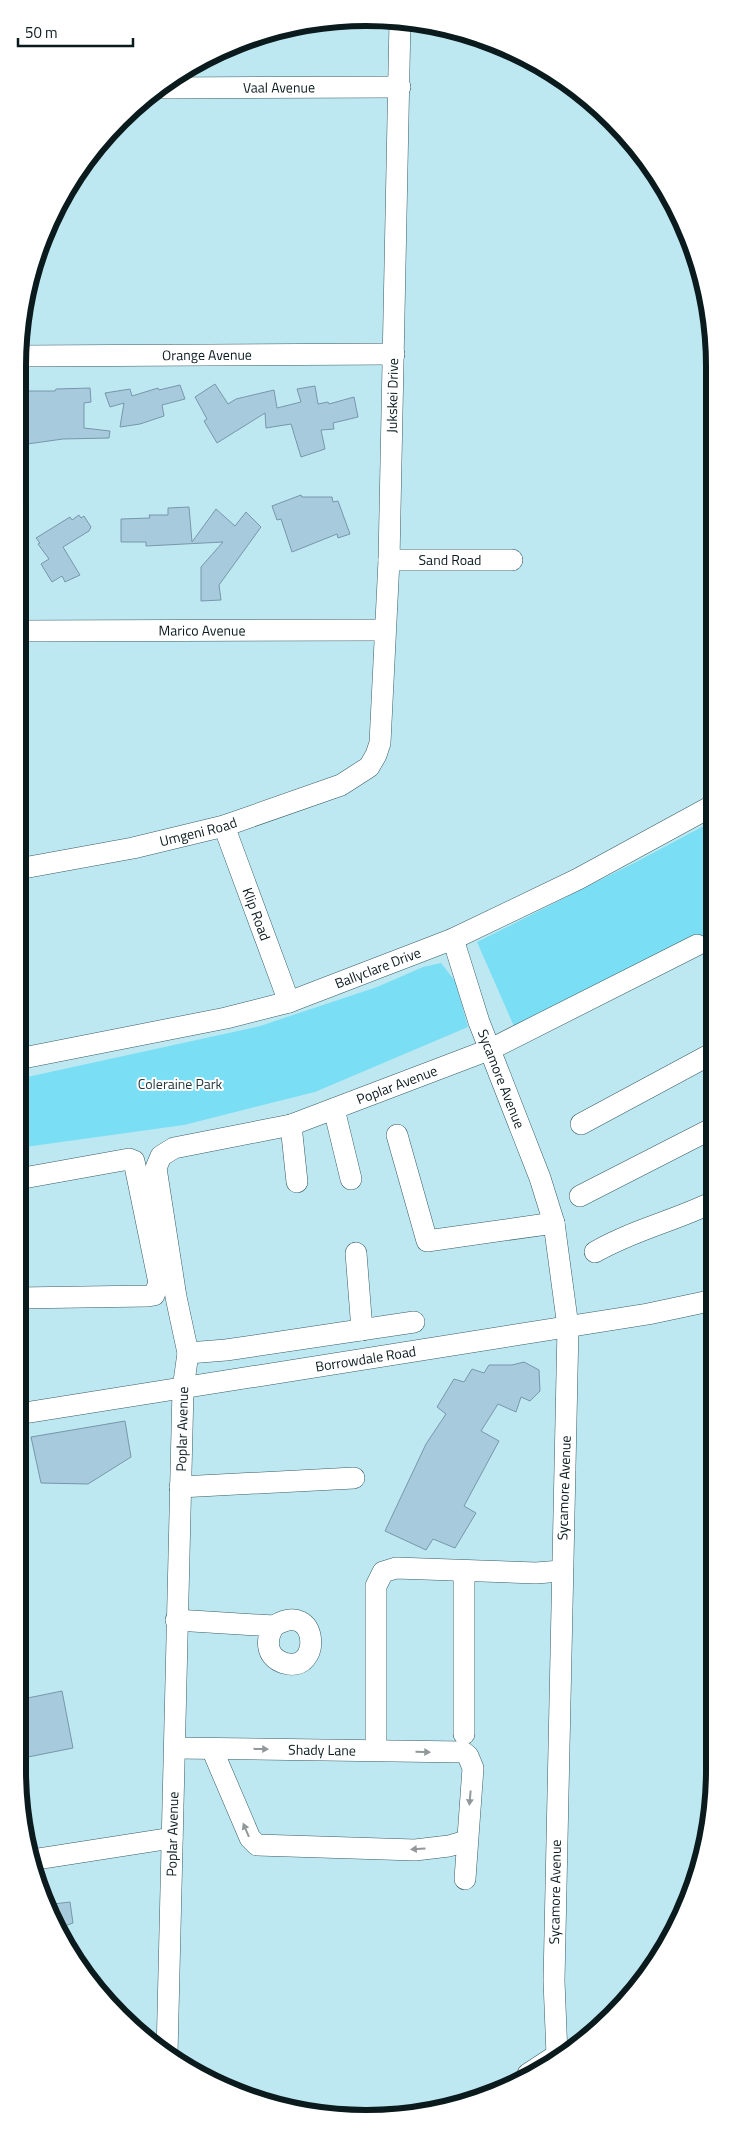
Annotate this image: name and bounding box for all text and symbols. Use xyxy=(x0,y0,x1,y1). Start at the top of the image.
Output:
scale bar xyxy=(18,15,132,47)
text: 50 m xyxy=(25,21,58,44)
street label: Vaal Avenue xyxy=(243,76,315,98)
street label: Orange Avenue xyxy=(162,344,252,365)
street label: Jukskei Drive xyxy=(381,358,403,433)
street label: Sand Road xyxy=(419,549,481,570)
street label: Marico Avenue xyxy=(158,619,246,641)
street label: Umgeni Road xyxy=(157,811,240,851)
street label: Klip Road xyxy=(238,885,276,943)
street label: Ballyclare Drive xyxy=(331,941,424,994)
street label: Sycamore Avenue xyxy=(473,1026,531,1131)
street label: Poplar Avenue xyxy=(353,1059,440,1109)
park label: Coleraine Park xyxy=(138,1073,223,1094)
street label: Borrowdale Road xyxy=(314,1340,417,1377)
street label: Poplar Avenue xyxy=(170,1386,193,1472)
street label: Sycamore Avenue xyxy=(551,1435,576,1541)
street label: Shady Lane xyxy=(288,1739,356,1761)
one-way arrow xyxy=(253,1746,269,1754)
one-way arrow xyxy=(415,1748,431,1756)
one-way arrow xyxy=(466,1790,474,1806)
street label: Poplar Avenue xyxy=(160,1791,183,1877)
one-way arrow xyxy=(242,1823,250,1837)
street label: Sycamore Avenue xyxy=(543,1839,566,1945)
one-way arrow xyxy=(410,1845,426,1853)

